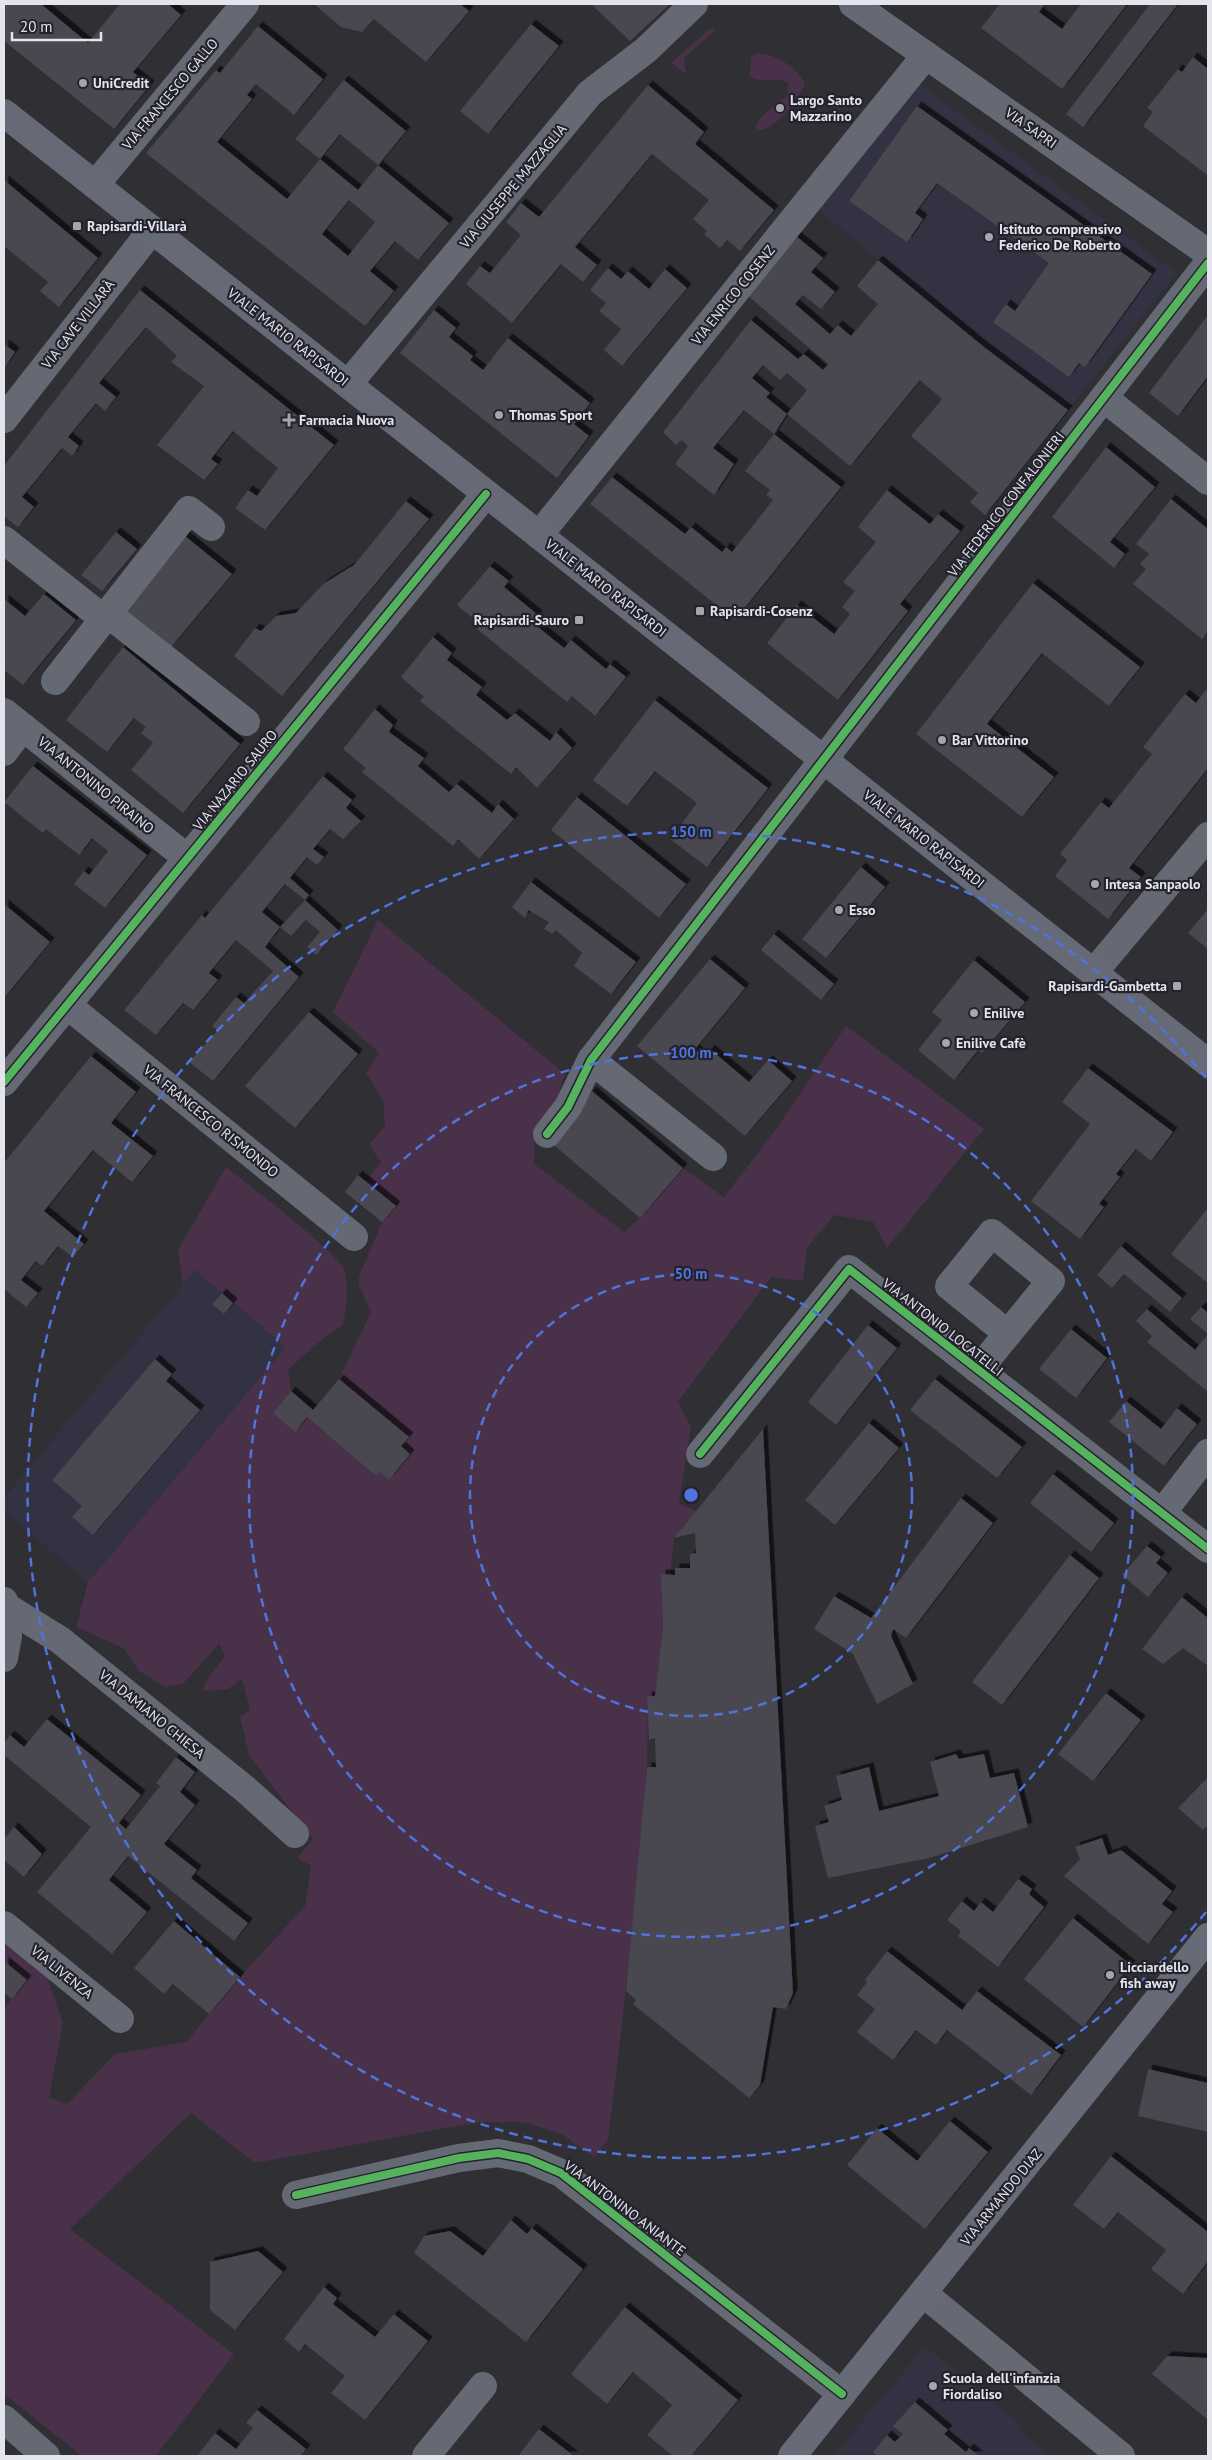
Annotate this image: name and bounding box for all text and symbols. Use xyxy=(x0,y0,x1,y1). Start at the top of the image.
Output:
scale bar xyxy=(12,10,101,42)
text: 20 m xyxy=(20,17,53,36)
street label: VIA FRANCESCO GALLO xyxy=(117,35,222,154)
place label: UniCredit xyxy=(93,74,149,92)
marker: UniCredit xyxy=(77,77,89,89)
place label: Largo Santo Mazzarino xyxy=(790,91,862,125)
marker: Largo Santo Mazzarino xyxy=(774,102,786,114)
street label: VIA SAPRI xyxy=(1001,103,1060,152)
street label: VIA GIUSEPPE MAZZAGLIA xyxy=(455,120,571,253)
place label: Rapisardi-Villarà xyxy=(87,217,187,235)
marker: Rapisardi-Villarà xyxy=(71,220,83,232)
place label: Istituto comprensivo Federico De Roberto xyxy=(999,220,1122,254)
marker: Istituto comprensivo Federico De Roberto xyxy=(983,231,995,243)
street label: VIA ENRICO COSENZ xyxy=(687,241,779,349)
street label: VIA CAVE VILLARÀ xyxy=(37,275,119,373)
street label: VIALE MARIO RAPISARDI xyxy=(223,283,352,390)
place label: Thomas Sport xyxy=(509,406,593,424)
marker: Thomas Sport xyxy=(493,409,505,421)
place label: Farmacia Nuova xyxy=(299,411,394,429)
marker: Farmacia Nuova xyxy=(283,414,295,426)
street label: VIA FEDERICO CONFALONIERI xyxy=(943,428,1068,581)
street label: VIALE MARIO RAPISARDI xyxy=(541,534,670,641)
place label: Rapisardi-Cosenz xyxy=(710,602,813,620)
marker: Rapisardi-Cosenz xyxy=(694,605,706,617)
place label: Rapisardi-Sauro xyxy=(474,611,569,629)
marker: Rapisardi-Sauro xyxy=(573,614,585,626)
street label: VIA NAZARIO SAURO xyxy=(188,726,281,835)
place label: Bar Vittorino xyxy=(952,731,1029,749)
street label: VIA ANTONINO PIRAINO xyxy=(33,732,158,837)
marker: Bar Vittorino xyxy=(936,734,948,746)
street label: VIALE MARIO RAPISARDI xyxy=(859,785,988,892)
text: 150 m xyxy=(670,822,712,841)
place label: Intesa Sanpaolo xyxy=(1105,875,1201,893)
marker: Intesa Sanpaolo xyxy=(1089,878,1101,890)
place label: Esso xyxy=(849,901,876,919)
marker: Esso xyxy=(833,904,845,916)
place label: Rapisardi-Gambetta xyxy=(1048,977,1167,995)
marker: Rapisardi-Gambetta xyxy=(1171,980,1183,992)
place label: Enilive xyxy=(984,1004,1024,1022)
marker: Enilive xyxy=(968,1007,980,1019)
place label: Enilive Cafè xyxy=(956,1034,1026,1052)
marker: Enilive Cafè xyxy=(940,1037,952,1049)
text: 100 m xyxy=(670,1043,712,1062)
street label: VIA FRANCESCO RISMONDO xyxy=(139,1060,282,1181)
text: 50 m xyxy=(675,1264,707,1283)
street label: VIA ANTONIO LOCATELLI xyxy=(878,1274,1007,1380)
centre of rings xyxy=(682,1486,700,1504)
street label: VIA DAMIANO CHIESA xyxy=(95,1665,209,1763)
street label: VIA LIVENZA xyxy=(26,1941,97,2003)
place label: Licciardello fish away xyxy=(1120,1958,1189,1992)
marker: Licciardello fish away xyxy=(1104,1969,1116,1981)
street label: VIA ARMANDO DIAZ xyxy=(956,2145,1046,2250)
street label: VIA ANTONINO ANIANTE xyxy=(560,2156,689,2260)
place label: Scuola dell'infanzia Fiordaliso xyxy=(943,2369,1060,2403)
marker: Scuola dell'infanzia Fiordaliso xyxy=(927,2380,939,2392)

